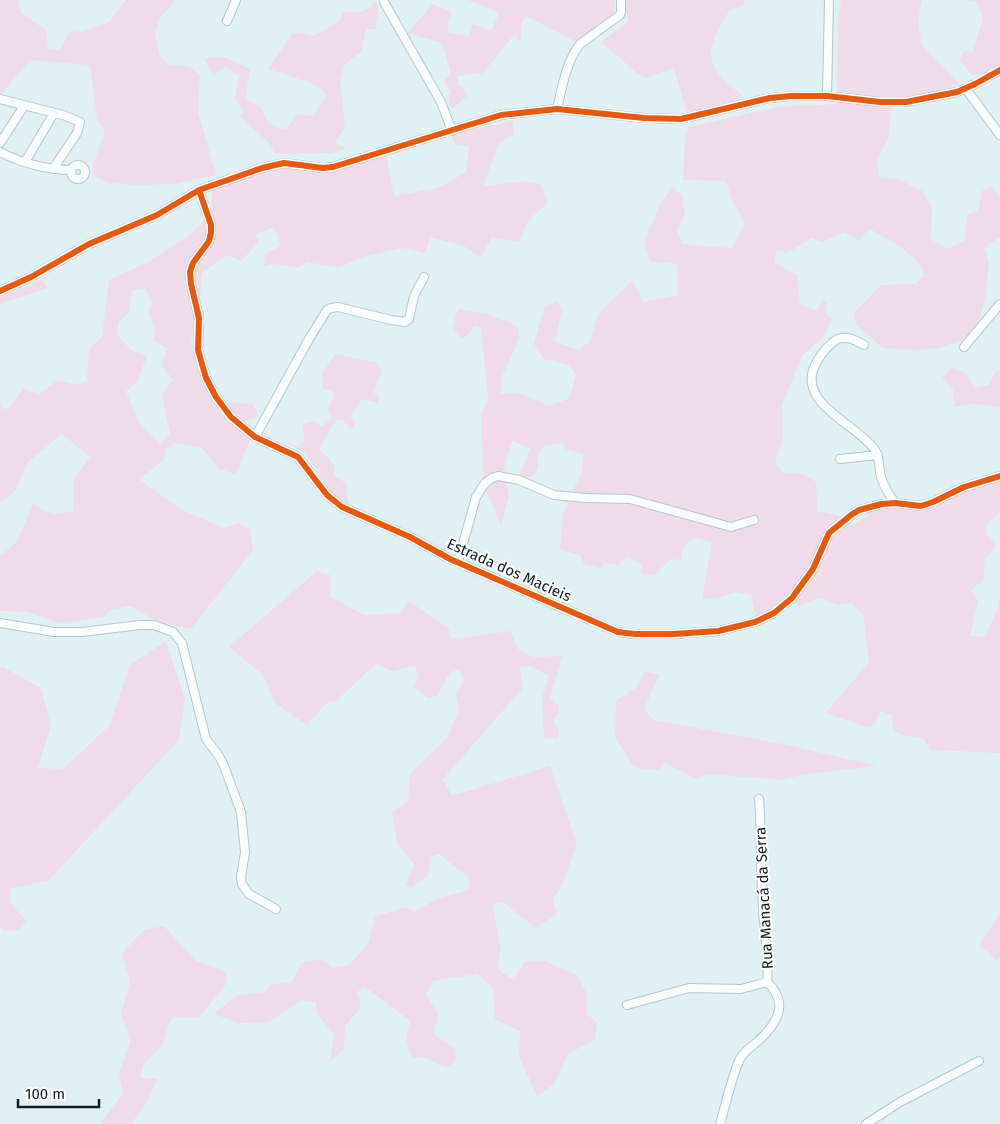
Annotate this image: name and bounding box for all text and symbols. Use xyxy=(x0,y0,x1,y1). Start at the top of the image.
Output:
street label: Estrada dos Macieis xyxy=(444,534,574,606)
street label: Rua Manacá da Serra xyxy=(751,826,777,970)
scale bar xyxy=(18,1076,99,1108)
text: 100 m xyxy=(25,1085,65,1103)

